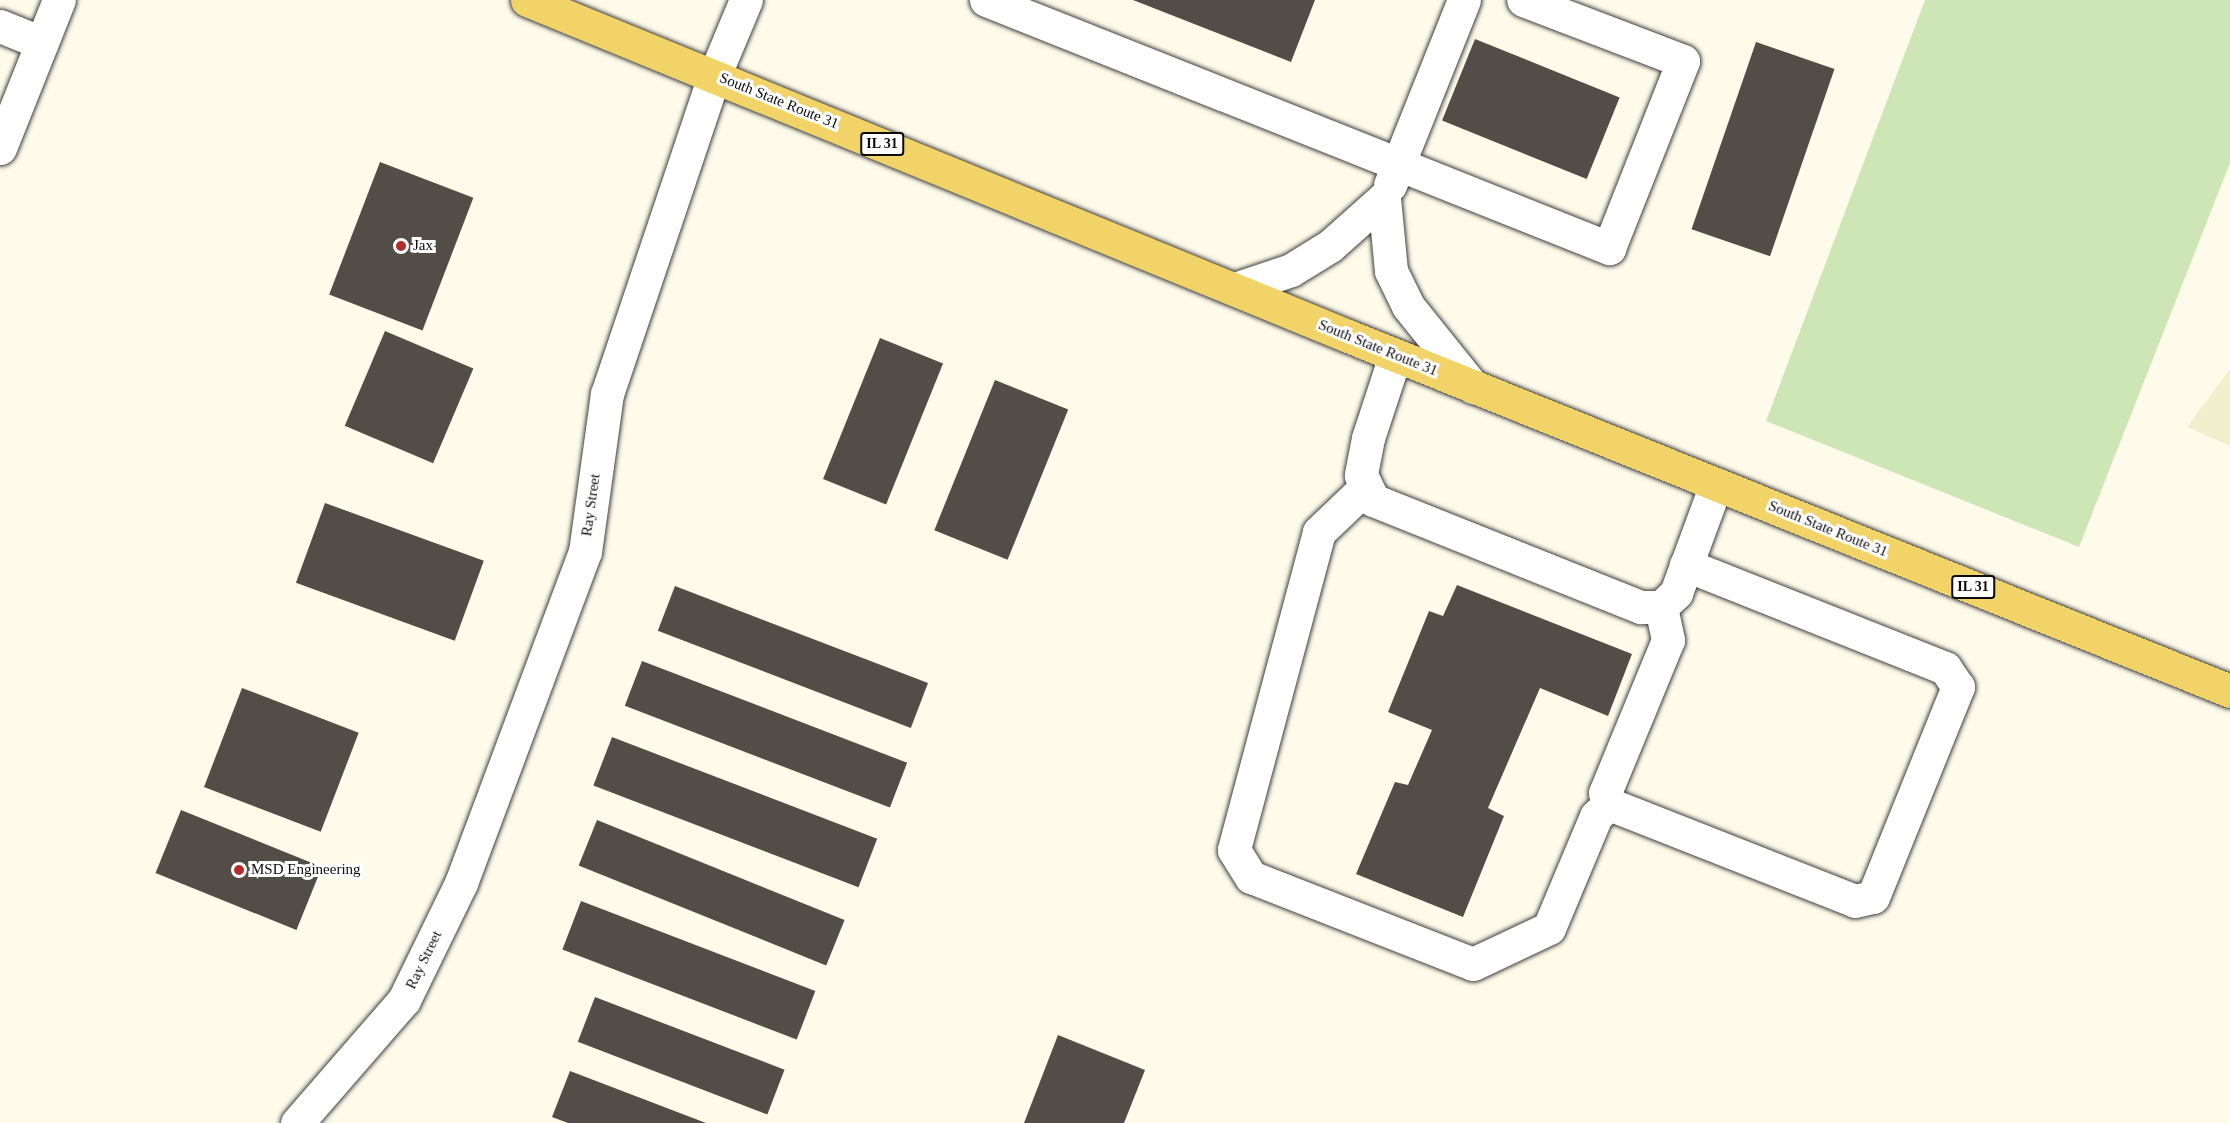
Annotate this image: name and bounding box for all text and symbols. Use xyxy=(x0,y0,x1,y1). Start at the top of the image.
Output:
street label: South State Route 31 xyxy=(717,69,841,133)
road number: IL 31 xyxy=(860,133,904,155)
place label: Jax xyxy=(413,237,433,255)
marker: Jax xyxy=(394,239,408,253)
street label: South State Route 31 xyxy=(1316,316,1440,380)
street label: Ray Street xyxy=(578,473,604,537)
street label: South State Route 31 xyxy=(1766,497,1890,561)
road number: IL 31 xyxy=(1950,576,1996,598)
place label: MSD Engineering xyxy=(251,861,361,879)
marker: MSD Engineering xyxy=(232,863,246,877)
street label: Ray Street xyxy=(402,928,446,992)

